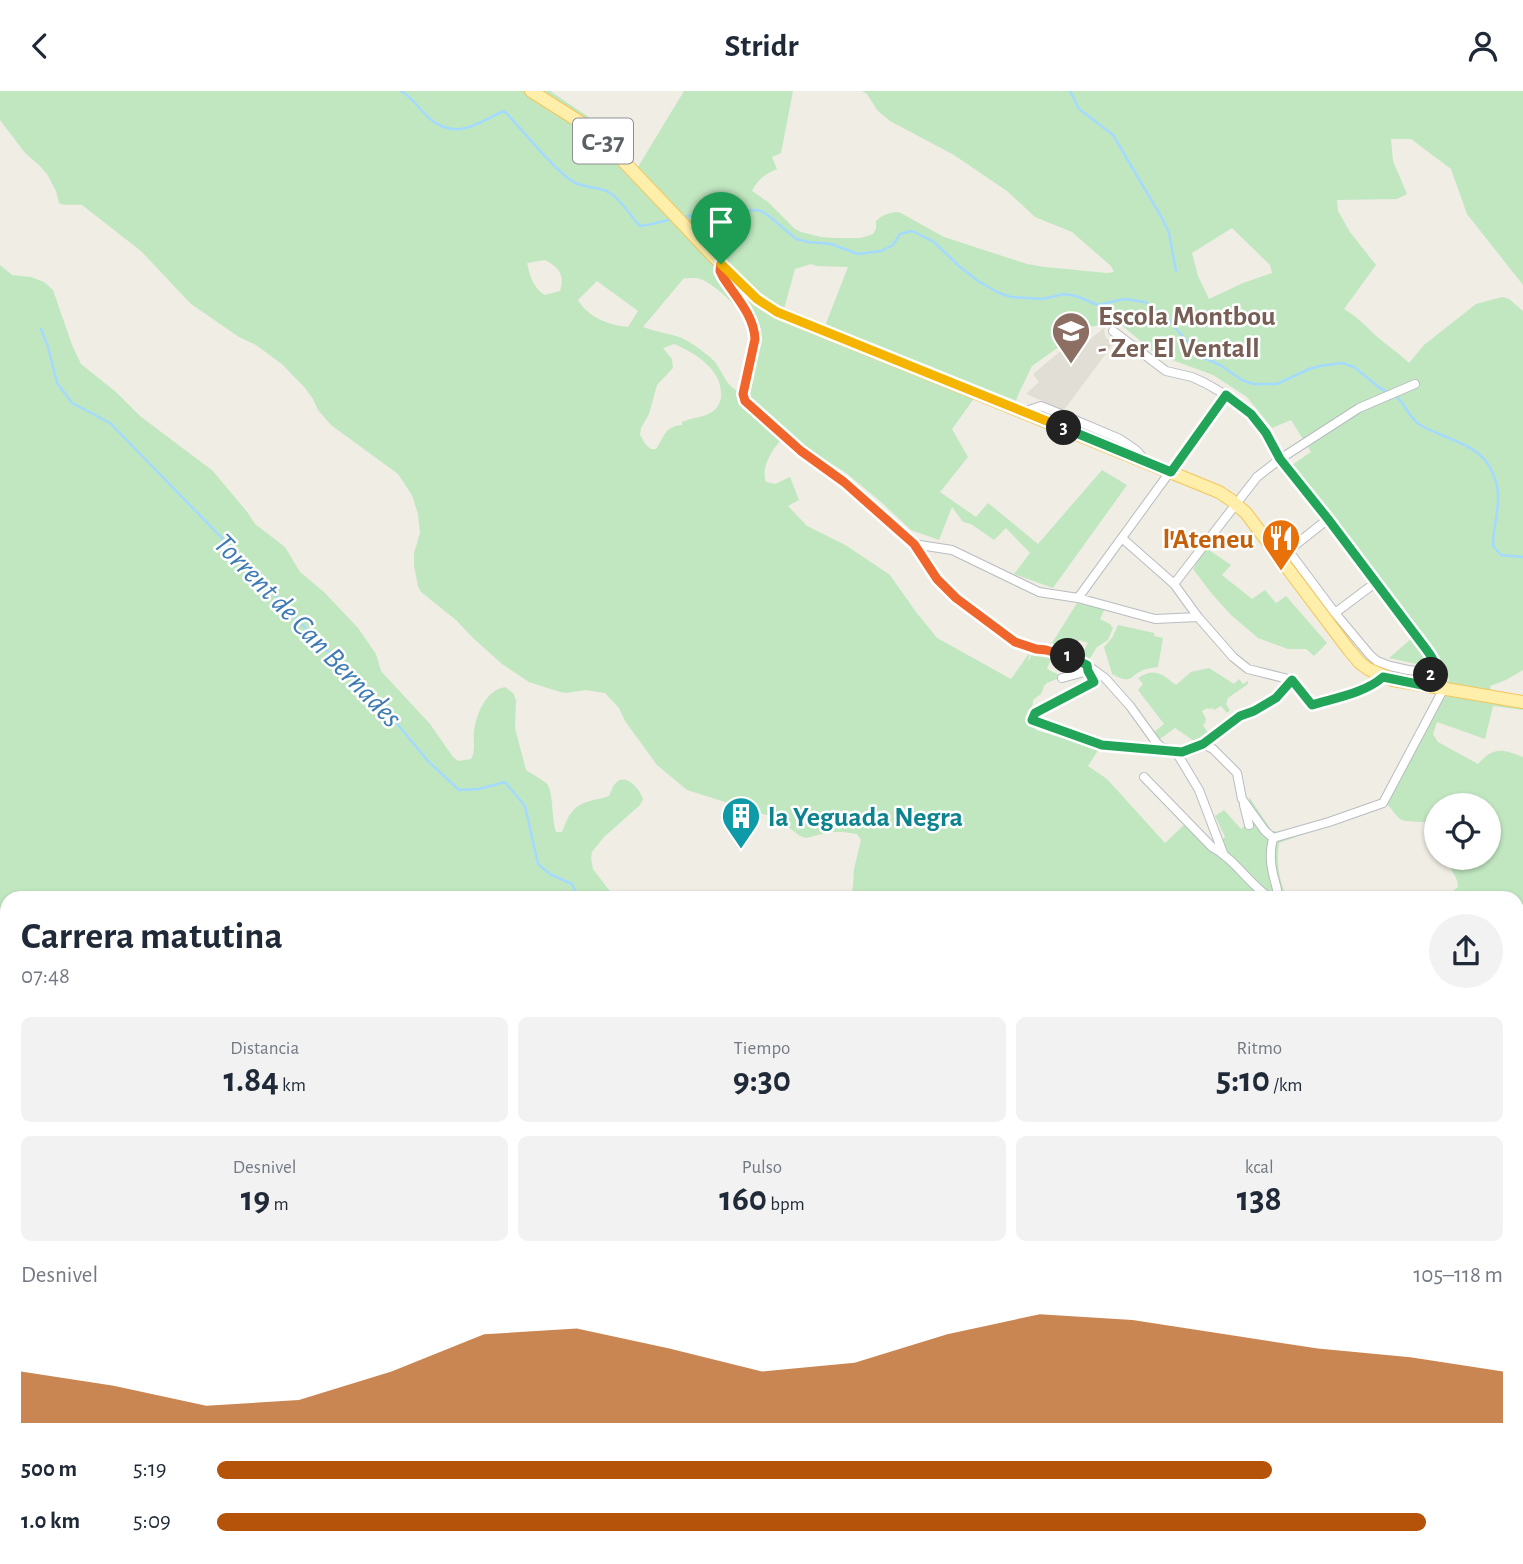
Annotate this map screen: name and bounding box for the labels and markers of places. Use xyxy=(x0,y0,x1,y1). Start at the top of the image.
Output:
pin xyxy=(691,192,751,264)
place label: Escola Montbou - Zer El Ventall xyxy=(1098,303,1276,363)
school or university icon: Escola Montbou - Zer El Ventall xyxy=(1050,310,1092,365)
pin: 3 xyxy=(1046,411,1082,445)
restaurant icon: l'Ateneu xyxy=(1260,517,1302,572)
place label: l'Ateneu xyxy=(1163,526,1254,554)
pin: 1 xyxy=(1050,639,1086,673)
pin: 2 xyxy=(1414,657,1448,693)
building icon: la Yeguada Negra xyxy=(720,795,762,850)
place label: la Yeguada Negra xyxy=(768,804,963,832)

